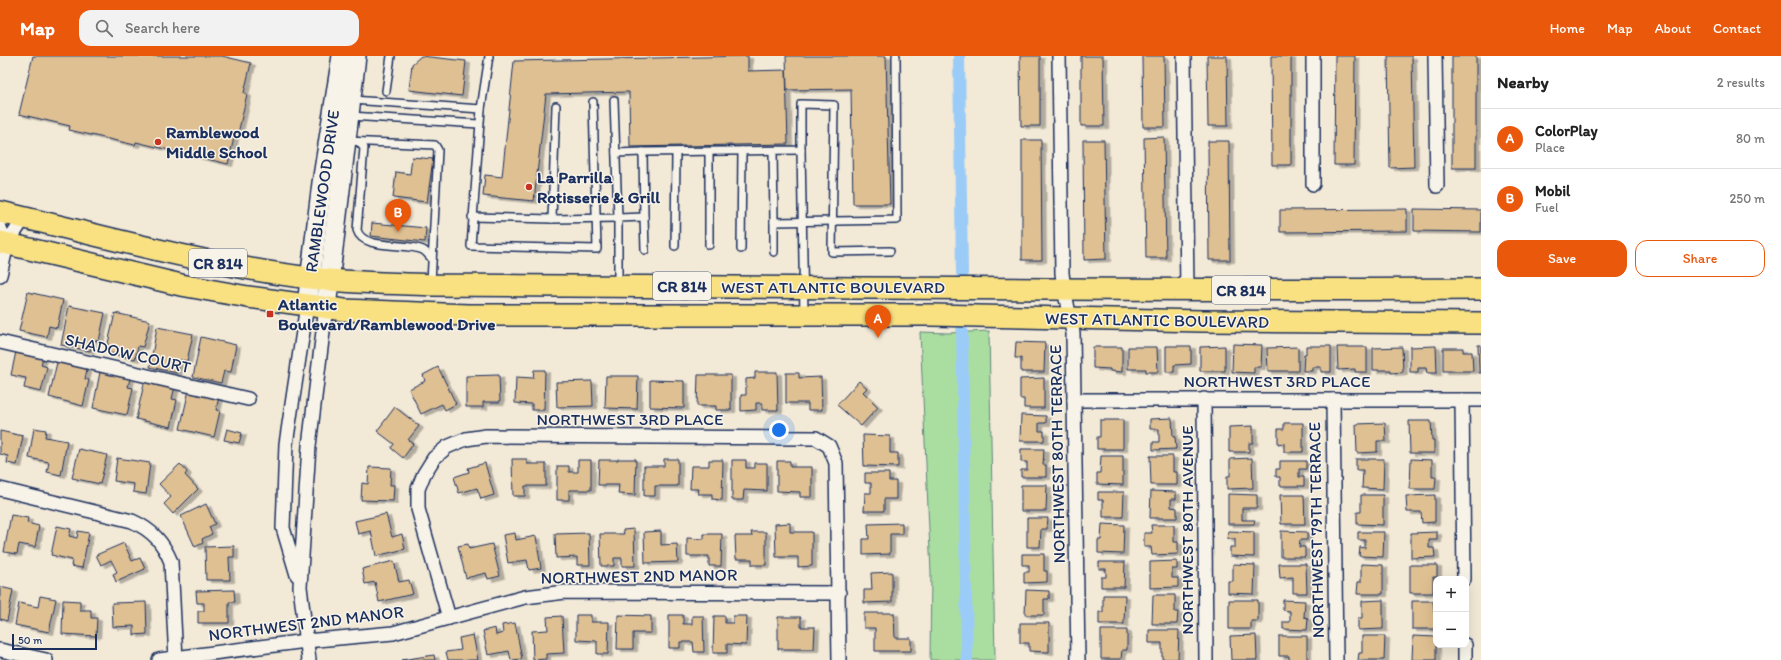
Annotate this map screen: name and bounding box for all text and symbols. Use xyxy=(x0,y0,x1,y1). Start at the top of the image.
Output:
search box xyxy=(79,10,359,46)
text: Map xyxy=(20,17,55,40)
icon: search xyxy=(93,17,115,39)
text: Search here xyxy=(125,19,200,37)
text: Home xyxy=(1550,20,1585,37)
text: Map xyxy=(1607,20,1633,37)
text: About xyxy=(1655,20,1691,37)
text: Contact xyxy=(1713,20,1761,37)
text: Nearby xyxy=(1497,72,1549,92)
text: 2 results xyxy=(1717,75,1765,90)
street label: RAMBLEWOOD DRIVE xyxy=(301,108,343,274)
place label: Ramblewood Middle School xyxy=(166,122,267,162)
text: ColorPlay xyxy=(1535,122,1597,140)
text: A xyxy=(1506,131,1514,146)
text: 80 m xyxy=(1736,131,1765,146)
marker: Ramblewood Middle School xyxy=(153,137,163,147)
text: Place xyxy=(1535,140,1565,155)
place label: La Parrilla Rotisserie & Grill xyxy=(537,167,660,207)
marker: La Parrilla Rotisserie & Grill xyxy=(524,182,534,192)
text: Mobil xyxy=(1535,182,1570,200)
text: B xyxy=(1506,191,1514,206)
text: 250 m xyxy=(1729,191,1765,206)
pin: B xyxy=(385,199,411,232)
text: Fuel xyxy=(1535,200,1559,215)
button: Save xyxy=(1497,240,1627,277)
button: Share xyxy=(1635,240,1765,277)
road number: CR 814 xyxy=(189,249,247,277)
road number: CR 814 xyxy=(653,272,711,300)
road number: CR 814 xyxy=(1212,276,1270,304)
street label: WEST ATLANTIC BOULEVARD xyxy=(721,277,945,297)
place label: Atlantic Boulevard/Ramblewood Drive xyxy=(277,294,495,334)
pin: A xyxy=(865,305,891,338)
street label: WEST ATLANTIC BOULEVARD xyxy=(1045,308,1269,332)
marker: Atlantic Boulevard/Ramblewood Drive xyxy=(265,309,275,319)
street label: SHADOW COURT xyxy=(63,329,193,377)
street label: NORTHWEST 80TH TERRACE xyxy=(1045,344,1069,564)
street label: NORTHWEST 3RD PLACE xyxy=(1183,371,1371,391)
street label: NORTHWEST 3RD PLACE xyxy=(536,409,724,429)
your location xyxy=(769,420,789,440)
street label: NORTHWEST 79TH TERRACE xyxy=(1304,422,1328,638)
street label: NORTHWEST 80TH AVENUE xyxy=(1177,425,1197,635)
street label: NORTHWEST 2ND MANOR xyxy=(541,564,737,588)
map controls xyxy=(1433,576,1469,648)
button: + xyxy=(1433,576,1469,612)
street label: NORTHWEST 2ND MANOR xyxy=(207,601,405,645)
button: − xyxy=(1433,612,1469,648)
scale bar xyxy=(12,632,97,651)
text: 50 m xyxy=(18,634,42,647)

